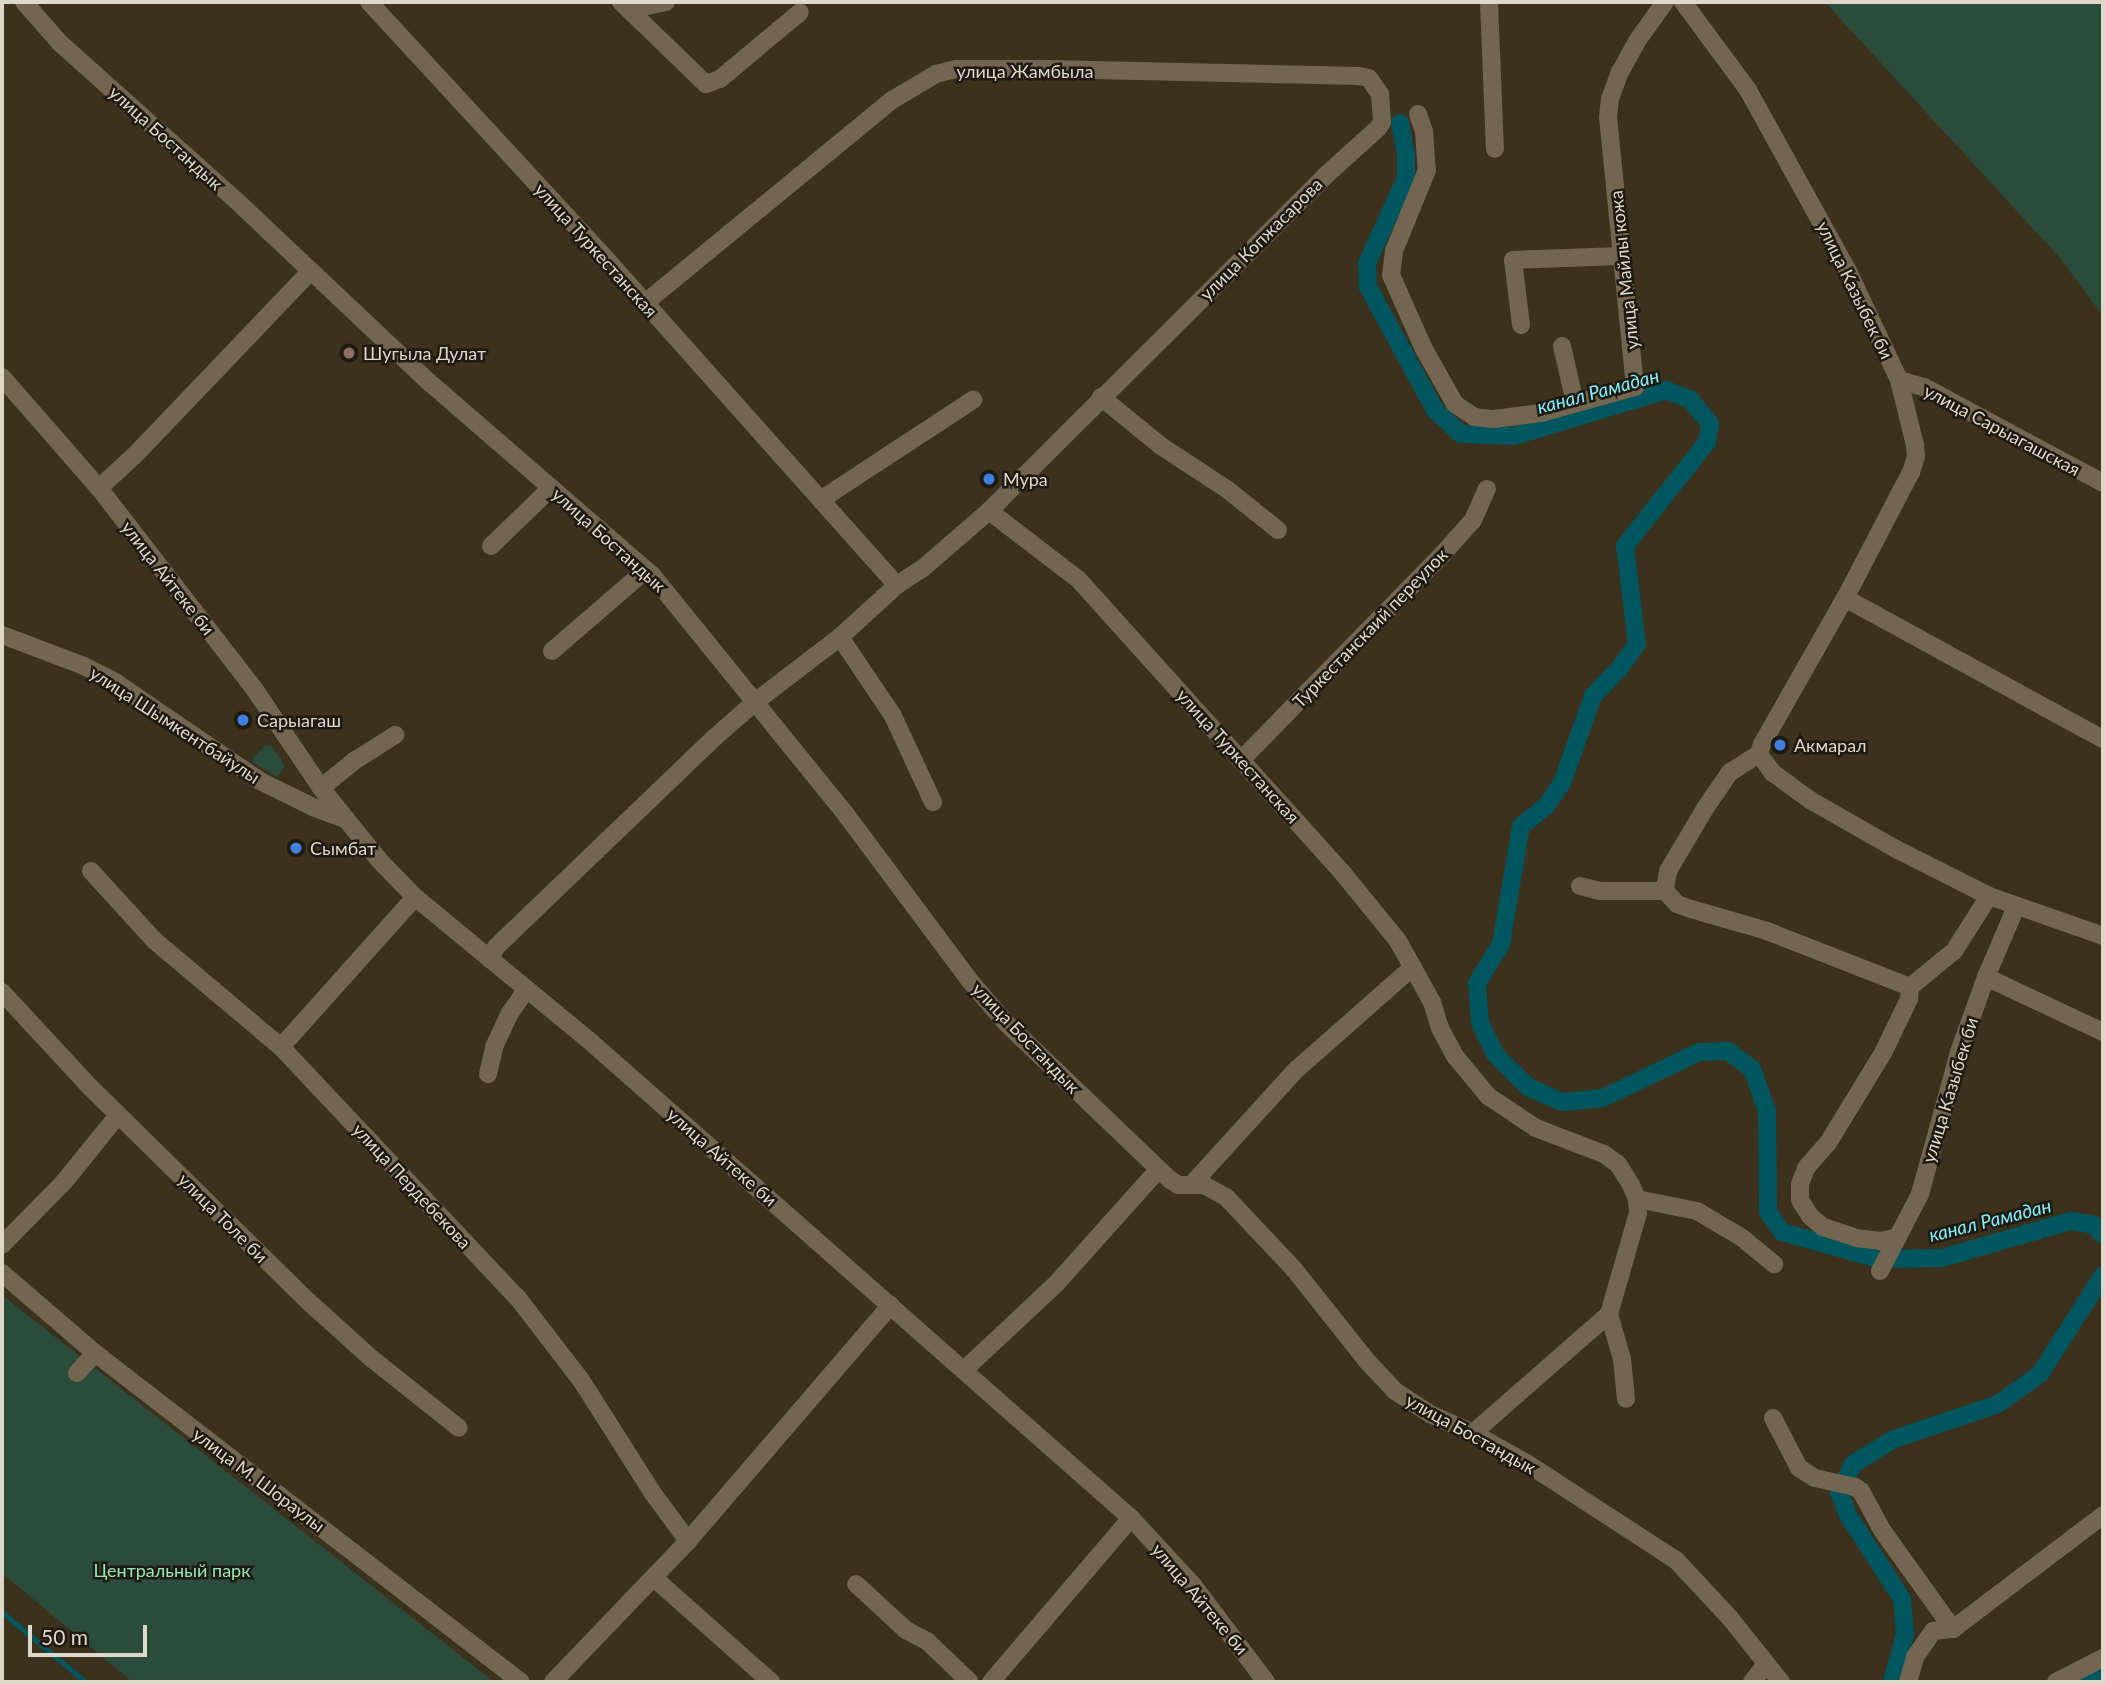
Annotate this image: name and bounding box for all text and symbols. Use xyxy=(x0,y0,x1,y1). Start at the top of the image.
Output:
street label: улица Жамбыла xyxy=(957,60,1093,82)
street label: улица Бостандык xyxy=(105,81,227,195)
street label: улица Копжасарова xyxy=(1195,173,1327,305)
street label: улица Туркестанская xyxy=(530,178,662,322)
street label: улица Майлы кожа xyxy=(1605,190,1643,350)
street label: улица Казыбек би xyxy=(1812,218,1898,362)
place label: Шугыла Дулат xyxy=(363,342,486,364)
marker: Шугыла Дулат xyxy=(341,345,357,361)
water label: канал Рамадан xyxy=(1535,364,1661,418)
street label: улица Сарыагашская xyxy=(1920,380,2084,480)
place label: Мура xyxy=(1003,468,1048,490)
marker: Мура xyxy=(981,471,997,487)
street label: улица Бостандык xyxy=(548,483,670,597)
street label: улица Айтеке би xyxy=(117,517,219,639)
street label: Туркестанскаий переулок xyxy=(1288,544,1452,712)
street label: улица Шымкентбайулы xyxy=(86,662,264,788)
street label: улица Туркестанская xyxy=(1172,684,1304,828)
place label: Сарыагаш xyxy=(257,709,341,731)
marker: Сарыагаш xyxy=(235,712,251,728)
place label: Акмарал xyxy=(1794,734,1867,756)
marker: Акмарал xyxy=(1772,737,1788,753)
place label: Сымбат xyxy=(310,837,376,859)
marker: Сымбат xyxy=(288,840,304,856)
street label: улица Бостандык xyxy=(968,978,1084,1098)
street label: улица Казыбек би xyxy=(1918,1015,1982,1165)
street label: улица Айтеке би xyxy=(663,1103,781,1211)
street label: улица Пердебекова xyxy=(348,1119,476,1253)
street label: улица Толе би xyxy=(174,1169,272,1267)
water label: канал Рамадан xyxy=(1926,1194,2054,1246)
street label: улица Бостандык xyxy=(1402,1389,1540,1479)
street label: улица М. Шораулы xyxy=(189,1423,329,1537)
street label: улица Айтеке би xyxy=(1147,1539,1253,1659)
park label: Центральный парк xyxy=(94,1559,250,1581)
scale bar xyxy=(32,1610,150,1654)
text: 50 m xyxy=(41,1624,88,1649)

